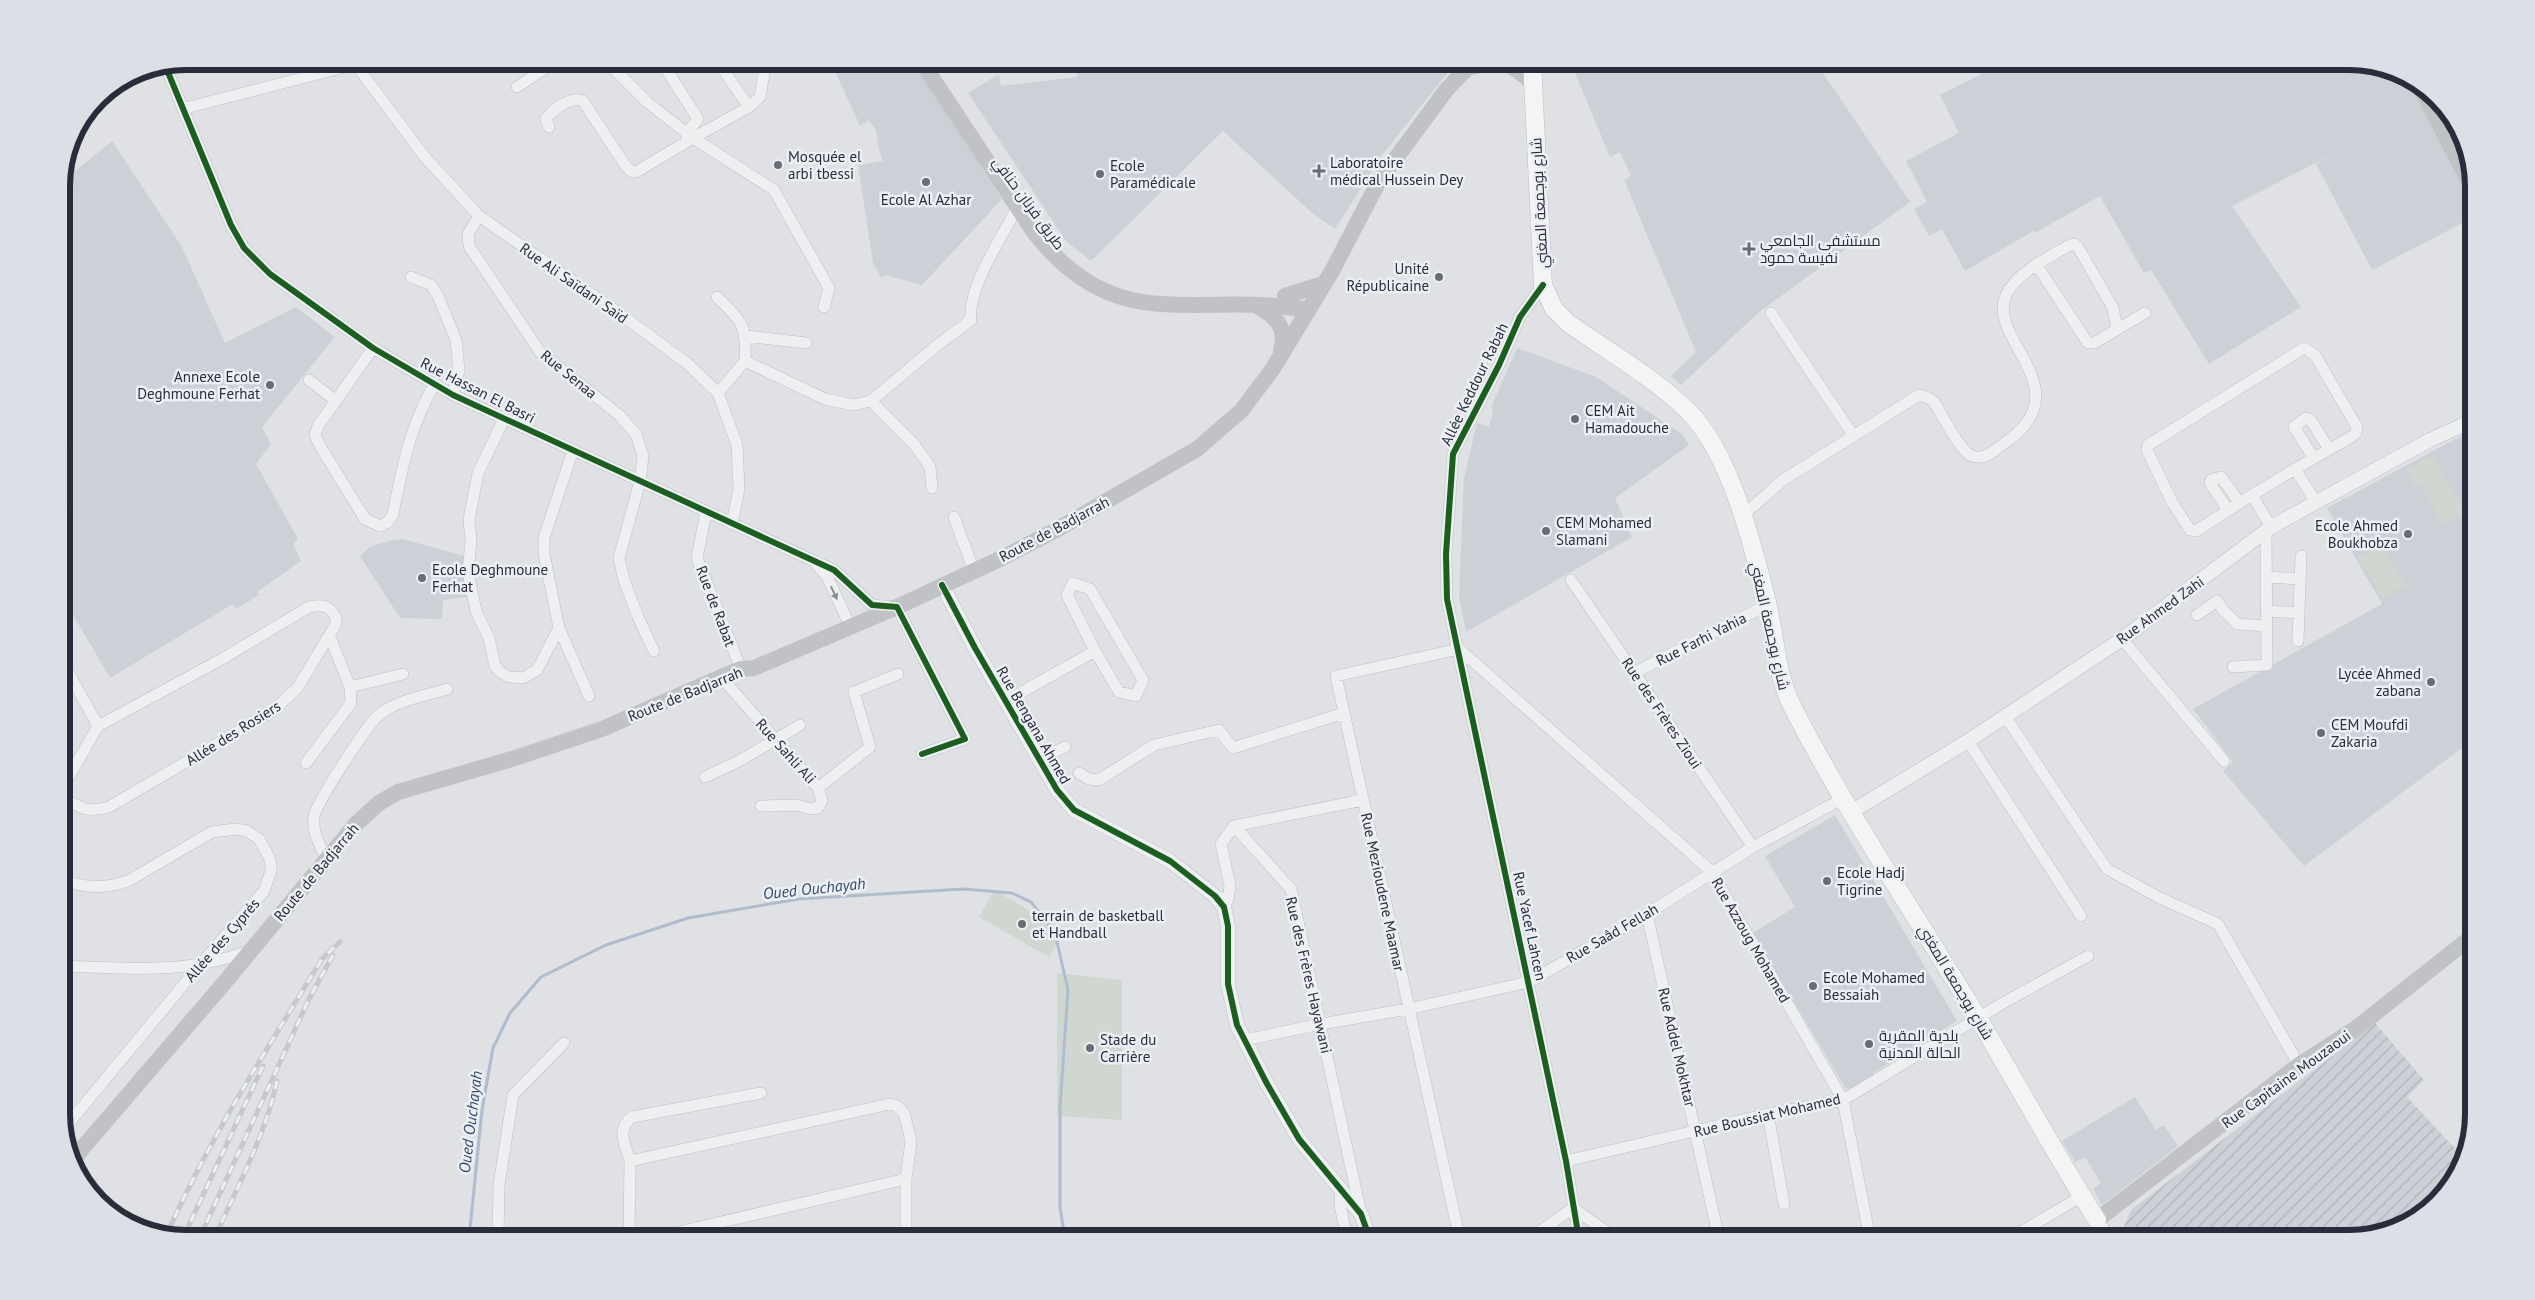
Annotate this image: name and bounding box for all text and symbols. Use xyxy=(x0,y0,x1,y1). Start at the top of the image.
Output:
street label: شارع بوجمعة المغني xyxy=(1526,137,1555,269)
place label: Mosquée el arbi tbessi xyxy=(788,147,862,183)
street label: طريق فرنان حنافي xyxy=(986,153,1069,255)
place label: Laboratoire médical Hussein Dey xyxy=(1330,153,1463,189)
place label: Ecole Paramédicale xyxy=(1110,156,1196,192)
marker: Mosquée el arbi tbessi xyxy=(772,159,784,171)
marker: Laboratoire médical Hussein Dey xyxy=(1312,164,1326,178)
marker: Ecole Paramédicale xyxy=(1094,168,1106,180)
marker: Ecole Al Azhar xyxy=(920,176,932,188)
place label: Ecole Al Azhar xyxy=(881,190,971,209)
place label: مستشفى الجامعي نفيسة حمود xyxy=(1760,231,1881,267)
street label: Rue Ali Saïdani Saïd xyxy=(516,239,632,327)
marker: مستشفى الجامعي نفيسة حمود xyxy=(1742,242,1756,256)
place label: Unité Républicaine xyxy=(1346,259,1429,295)
marker: Unité Républicaine xyxy=(1433,271,1445,283)
street label: Allée Keddour Rabah xyxy=(1436,320,1512,448)
street label: Rue Senaa xyxy=(537,345,601,403)
street label: Rue Hassan El Basri xyxy=(417,353,539,427)
place label: Annexe Ecole Deghmoune Ferhat xyxy=(137,367,260,403)
marker: Annexe Ecole Deghmoune Ferhat xyxy=(264,379,276,391)
place label: CEM Ait Hamadouche xyxy=(1585,401,1669,437)
marker: CEM Ait Hamadouche xyxy=(1569,413,1581,425)
street label: Route de Badjarrah xyxy=(996,492,1112,566)
place label: CEM Mohamed Slamani xyxy=(1556,513,1652,549)
place label: Ecole Ahmed Boukhobza xyxy=(2315,516,2398,552)
marker: CEM Mohamed Slamani xyxy=(1540,525,1552,537)
marker: Ecole Ahmed Boukhobza xyxy=(2402,528,2414,540)
place label: Ecole Deghmoune Ferhat xyxy=(432,560,548,596)
street label: شارع بوجمعة المغني xyxy=(1743,560,1794,693)
street label: Rue de Rabat xyxy=(692,563,740,649)
marker: Ecole Deghmoune Ferhat xyxy=(416,572,428,584)
street label: Rue Ahmed Zahi xyxy=(2112,572,2208,648)
one-way arrow xyxy=(830,585,839,600)
street label: Rue Farhi Yahia xyxy=(1653,608,1749,670)
street label: Rue des Frères Zioui xyxy=(1618,654,1706,772)
street label: Route de Badjarrah xyxy=(625,662,745,726)
street label: Rue Bengana Ahmed xyxy=(993,663,1075,787)
place label: Lycée Ahmed zabana xyxy=(2338,664,2421,700)
marker: Lycée Ahmed zabana xyxy=(2425,676,2437,688)
street label: Allée des Rosiers xyxy=(182,696,284,770)
street label: Rue Sahli Ali xyxy=(752,714,820,788)
place label: CEM Moufdi Zakaria xyxy=(2331,715,2408,751)
marker: CEM Moufdi Zakaria xyxy=(2315,727,2327,739)
street label: Rue Mezioudene Maamar xyxy=(1357,811,1409,973)
street label: Route de Badjarrah xyxy=(269,819,363,925)
place label: Ecole Hadj Tigrine xyxy=(1837,863,1905,899)
street label: Rue Yacef Lahcen xyxy=(1509,870,1551,982)
water label: Oued Ouchayah xyxy=(762,873,866,903)
street label: Rue Azzoug Mohamed xyxy=(1707,874,1795,1006)
marker: Ecole Hadj Tigrine xyxy=(1821,875,1833,887)
street label: Allée des Cyprés xyxy=(180,894,264,986)
street label: Rue des Frères Hayawani xyxy=(1282,895,1336,1055)
street label: Rue Saâd Fellah xyxy=(1563,899,1661,967)
place label: terrain de basketball et Handball xyxy=(1032,906,1165,942)
marker: terrain de basketball et Handball xyxy=(1016,918,1028,930)
street label: شارع بوجمعة المغني xyxy=(1912,921,1998,1045)
place label: Ecole Mohamed Bessaiah xyxy=(1823,968,1925,1004)
marker: Ecole Mohamed Bessaiah xyxy=(1807,980,1819,992)
street label: Rue Addel Mokhtar xyxy=(1654,985,1700,1109)
place label: بلدية المقرية الحالة المدنية xyxy=(1879,1026,1961,1062)
street label: Rue Capitaine Mouzaoui xyxy=(2218,1026,2354,1132)
place label: Stade du Carrière xyxy=(1100,1030,1156,1066)
marker: بلدية المقرية الحالة المدنية xyxy=(1863,1038,1875,1050)
marker: Stade du Carrière xyxy=(1084,1042,1096,1054)
water label: Oued Ouchayah xyxy=(454,1070,486,1174)
street label: Rue Boussiat Mohamed xyxy=(1692,1089,1842,1141)

